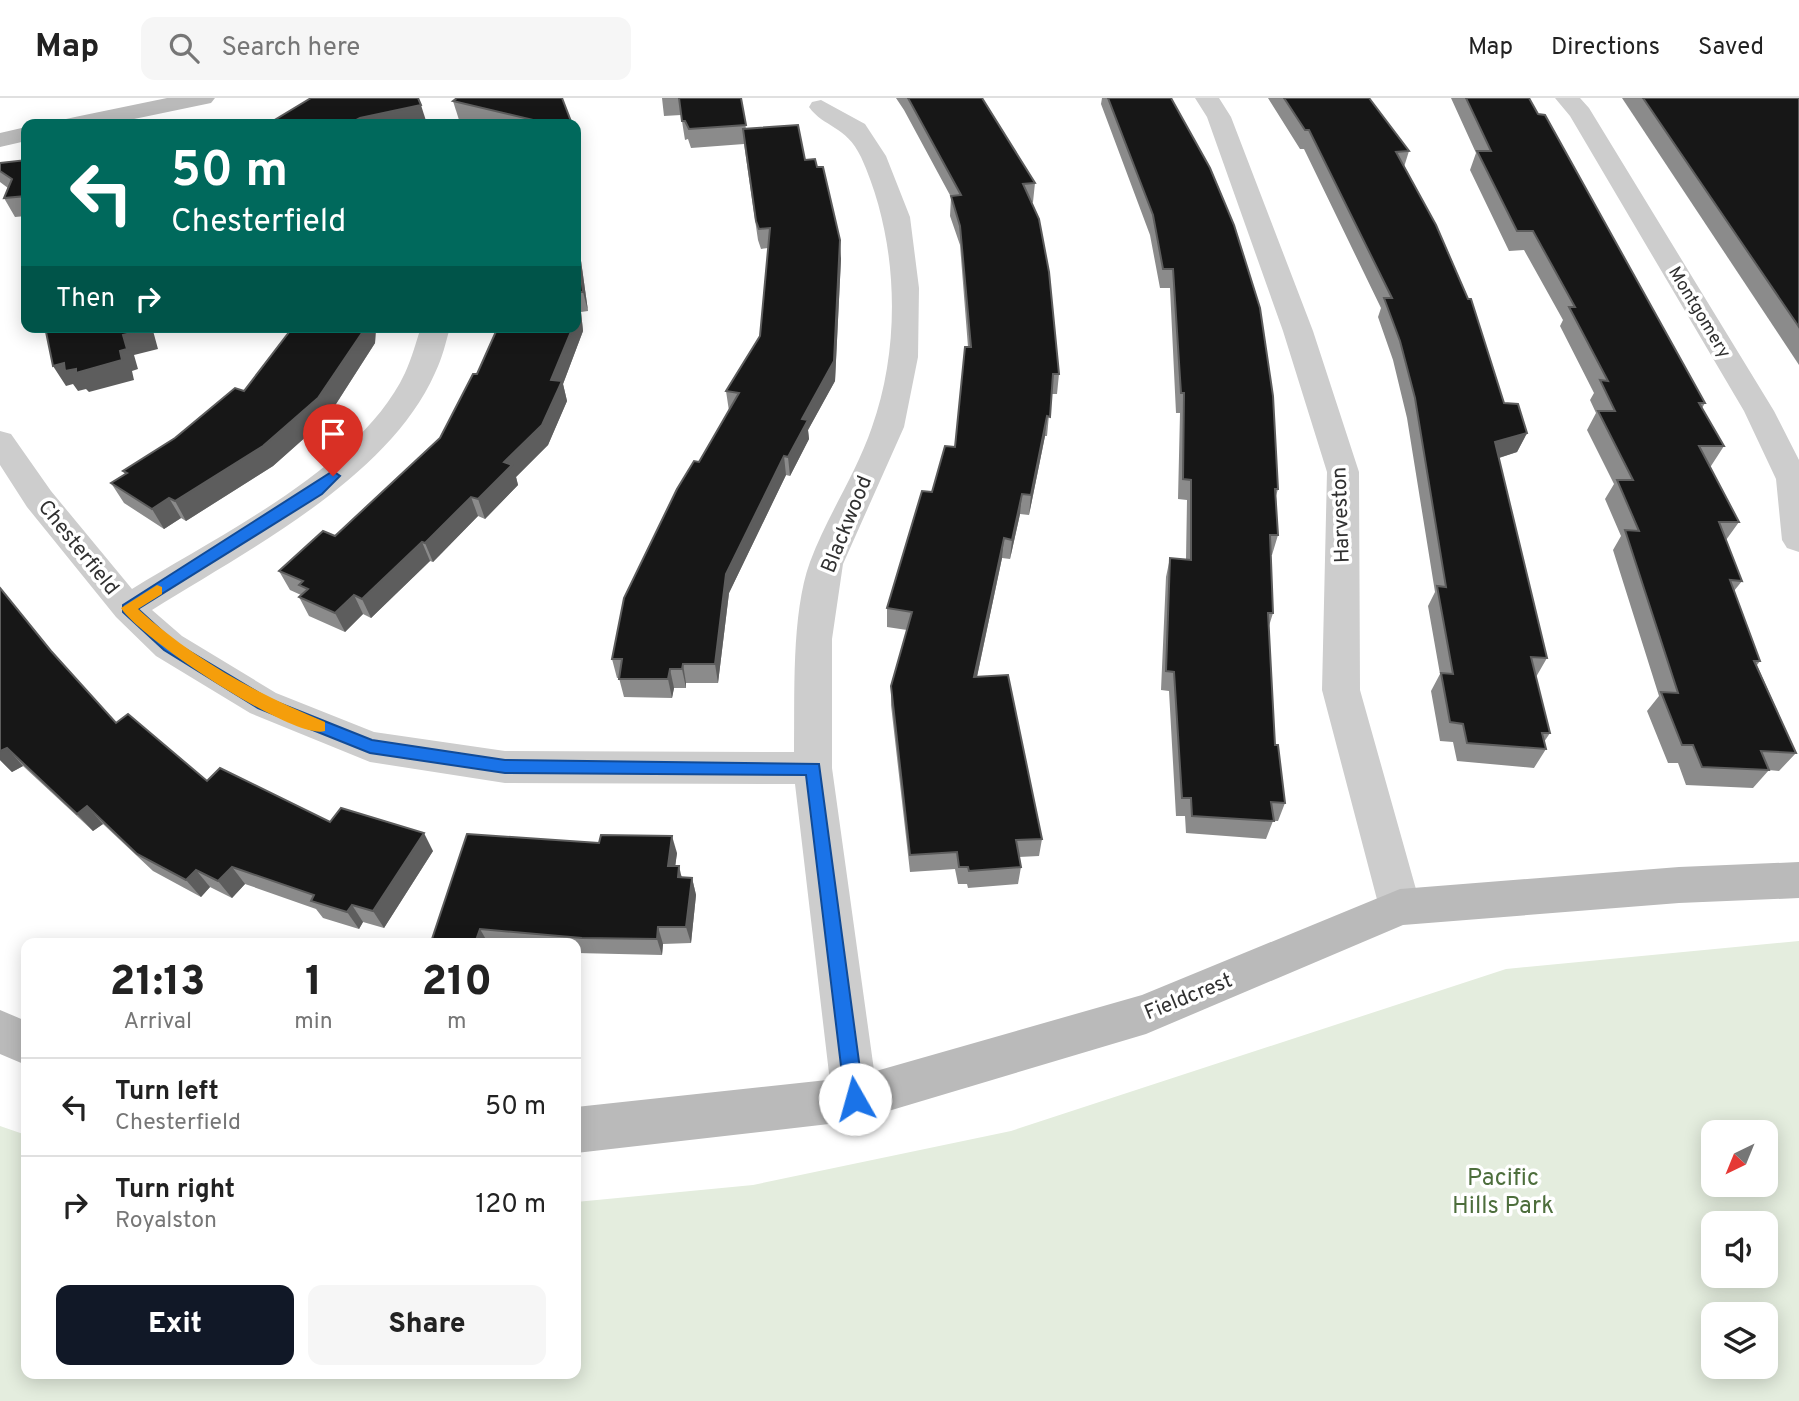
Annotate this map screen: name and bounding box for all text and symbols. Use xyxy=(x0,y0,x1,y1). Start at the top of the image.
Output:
search box xyxy=(141,17,631,80)
text: Map xyxy=(35,27,99,69)
icon: search xyxy=(165,29,203,67)
text: Search here xyxy=(221,32,360,65)
text: Map xyxy=(1468,33,1513,63)
text: Directions xyxy=(1551,33,1660,63)
text: Saved xyxy=(1698,33,1764,63)
text: 50 m xyxy=(171,142,288,204)
icon: left xyxy=(56,147,147,238)
text: Chesterfield xyxy=(171,203,346,243)
street label: Montgomery xyxy=(1662,263,1735,363)
icon: right xyxy=(129,280,167,318)
text: Then xyxy=(56,283,115,316)
pin xyxy=(303,404,363,476)
icon: arrive xyxy=(314,415,352,453)
street label: Harveston xyxy=(1326,466,1357,564)
street label: Blackwood xyxy=(816,472,879,577)
street label: Chesterfield xyxy=(31,495,125,601)
text: 21:13 xyxy=(110,957,205,1010)
text: 1 xyxy=(305,957,322,1010)
text: 210 xyxy=(421,957,492,1010)
street label: Fieldcrest xyxy=(1141,968,1237,1027)
text: Arrival xyxy=(123,1008,192,1037)
text: min xyxy=(294,1008,333,1037)
text: m xyxy=(447,1008,467,1037)
position arrow xyxy=(818,1062,892,1136)
text: Turn left xyxy=(115,1076,219,1109)
icon: left xyxy=(56,1088,94,1126)
text: 50 m xyxy=(485,1091,546,1124)
text: Chesterfield xyxy=(115,1109,241,1138)
north arrow xyxy=(1701,1120,1778,1197)
map controls xyxy=(1701,1120,1778,1379)
park label: Pacific Hills Park xyxy=(1452,1164,1554,1222)
text: Turn right xyxy=(115,1174,235,1207)
icon: right xyxy=(56,1186,94,1224)
text: 120 m xyxy=(476,1189,546,1222)
text: Royalston xyxy=(115,1207,217,1236)
button: sound xyxy=(1701,1211,1778,1288)
button: Exit xyxy=(56,1285,294,1365)
button: Share xyxy=(308,1285,546,1365)
button: layers xyxy=(1701,1302,1778,1379)

